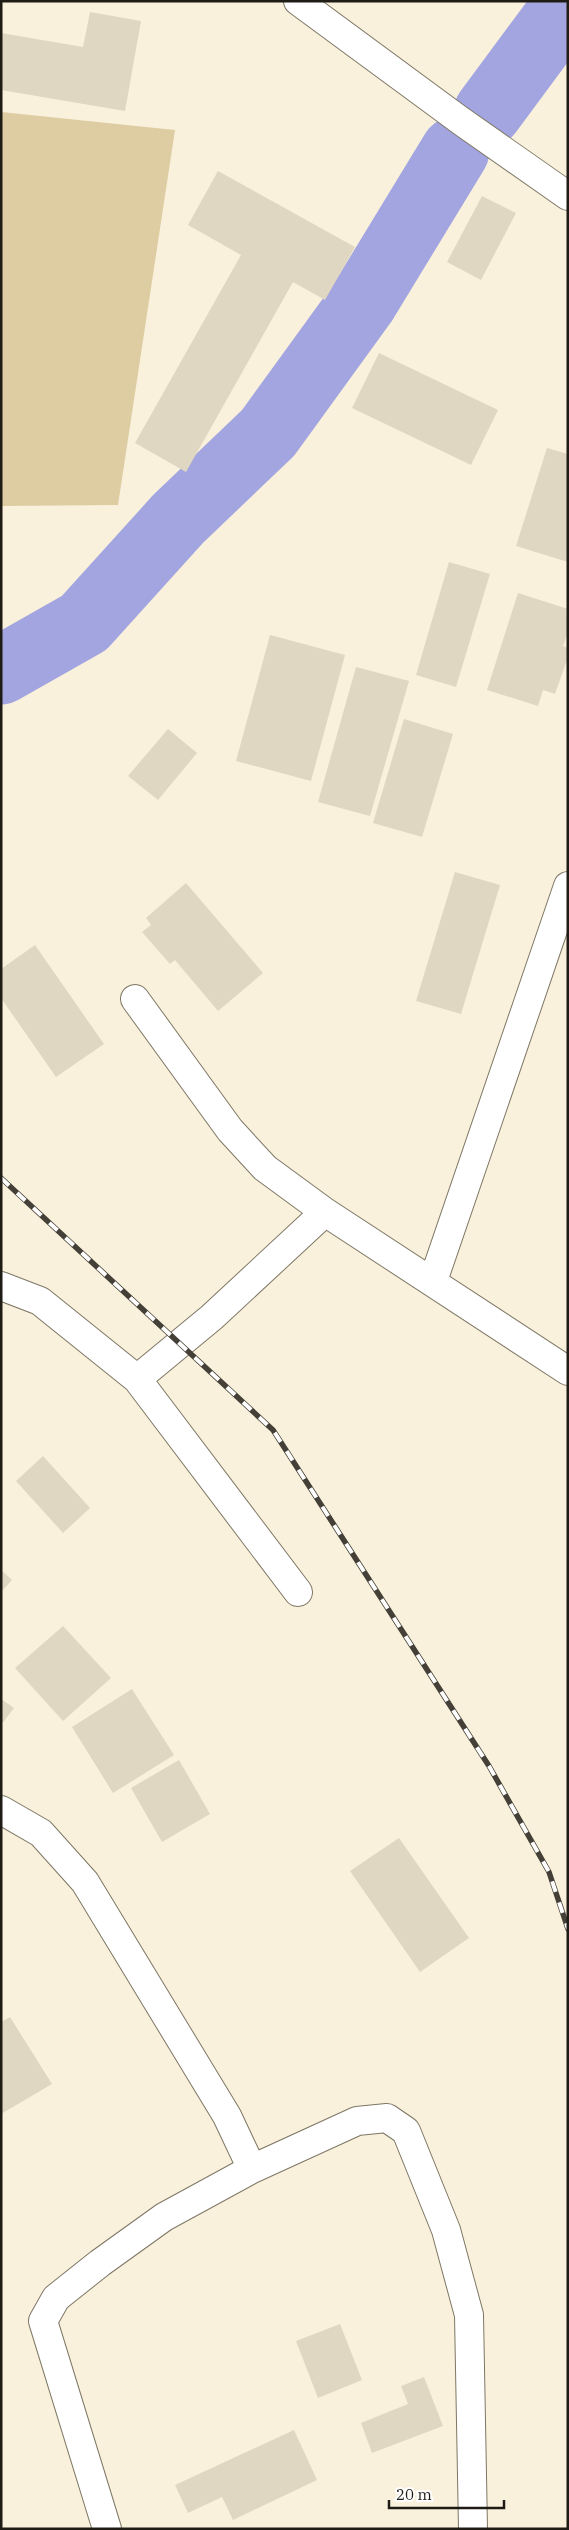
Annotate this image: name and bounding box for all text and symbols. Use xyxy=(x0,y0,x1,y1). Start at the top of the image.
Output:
scale bar xyxy=(389,2478,504,2510)
text: 20 m xyxy=(396,2485,432,2504)

